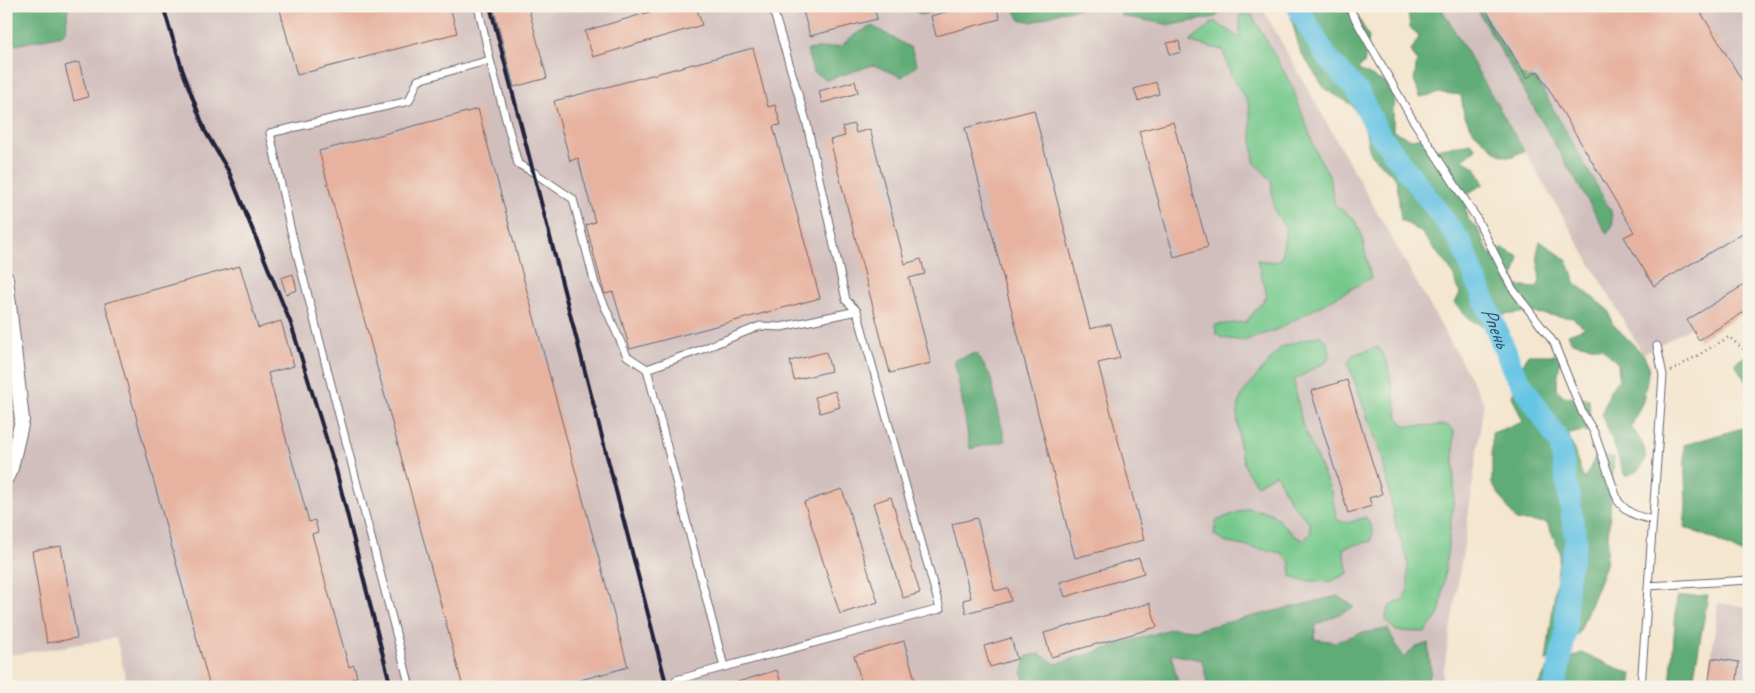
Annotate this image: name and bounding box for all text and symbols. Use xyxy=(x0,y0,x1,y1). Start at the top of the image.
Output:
water label: Рпень xyxy=(1475,302,1517,353)

